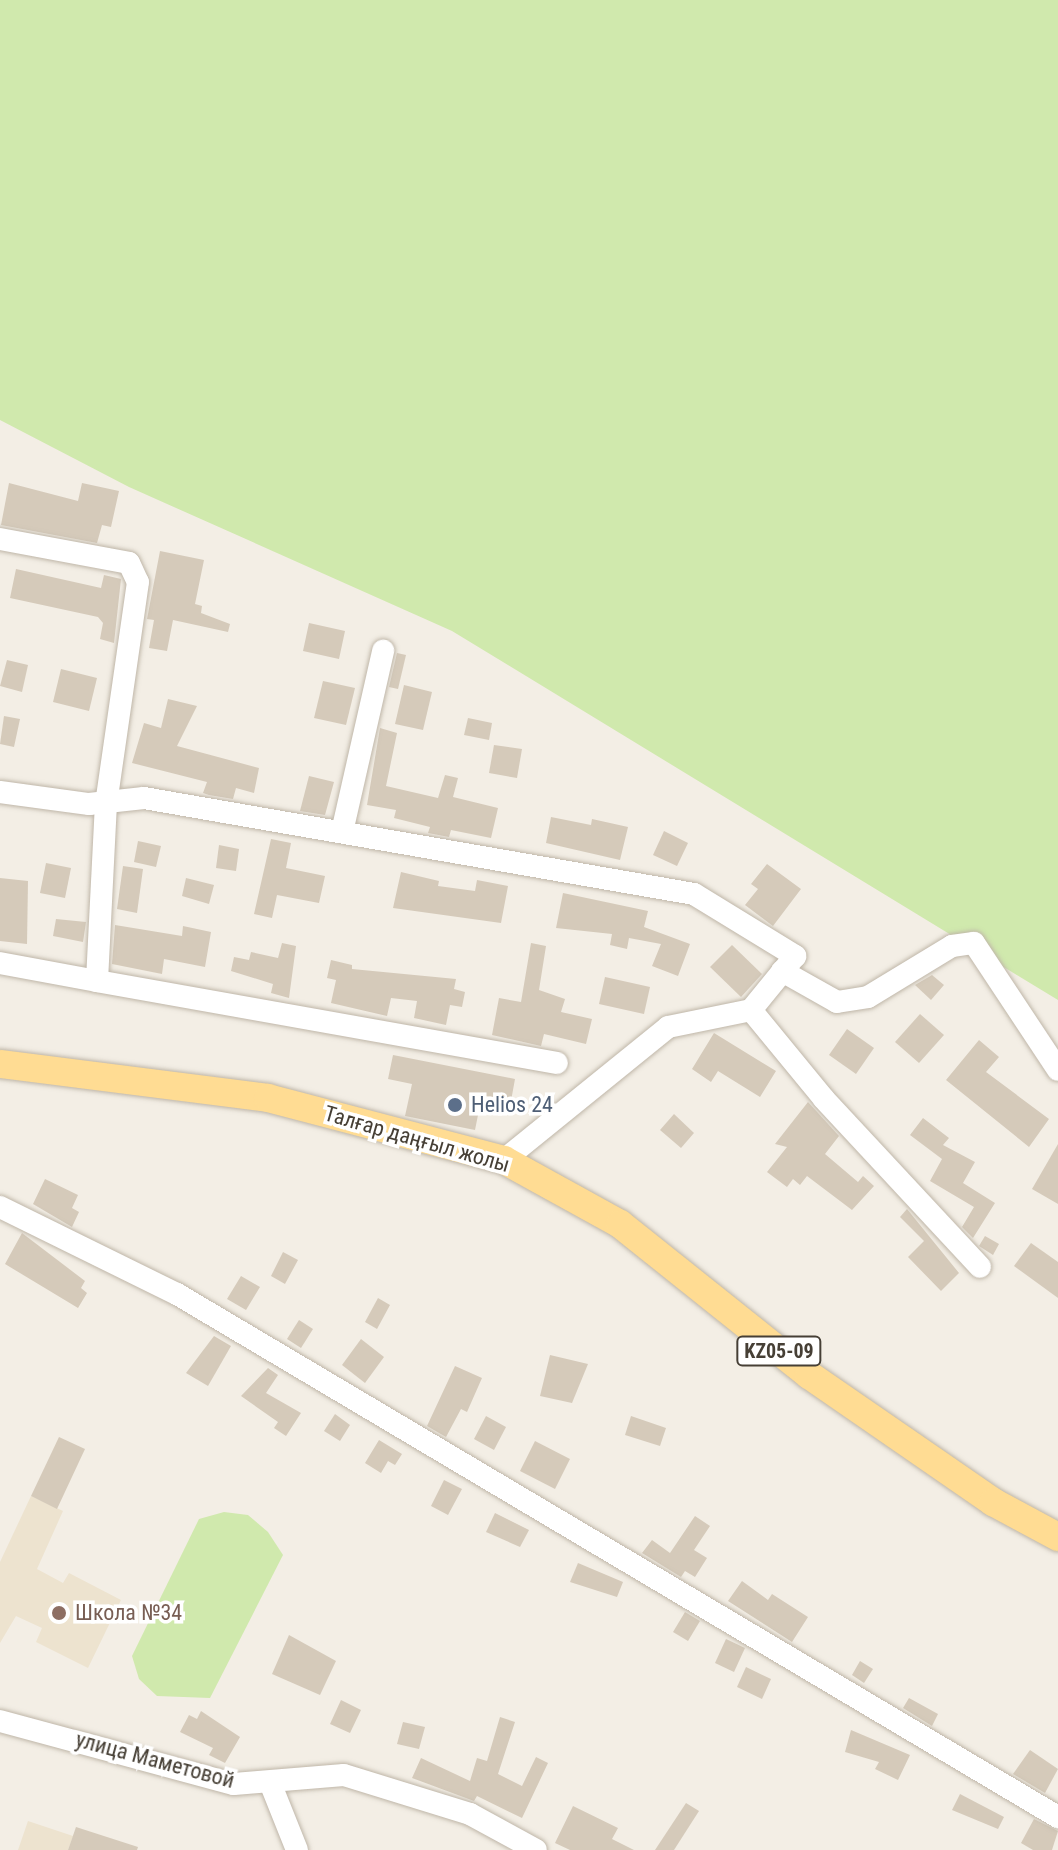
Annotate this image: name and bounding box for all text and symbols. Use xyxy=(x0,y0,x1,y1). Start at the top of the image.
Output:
place label: Helios 24 xyxy=(471,1092,553,1118)
marker: Helios 24 xyxy=(446,1096,464,1114)
street label: Талғар даңғыл жолы xyxy=(321,1100,513,1178)
road number: KZ05-09 xyxy=(735,1335,823,1367)
place label: Школа №34 xyxy=(75,1600,182,1626)
marker: Школа №34 xyxy=(50,1604,68,1622)
street label: улица Маметовой xyxy=(73,1726,237,1794)

